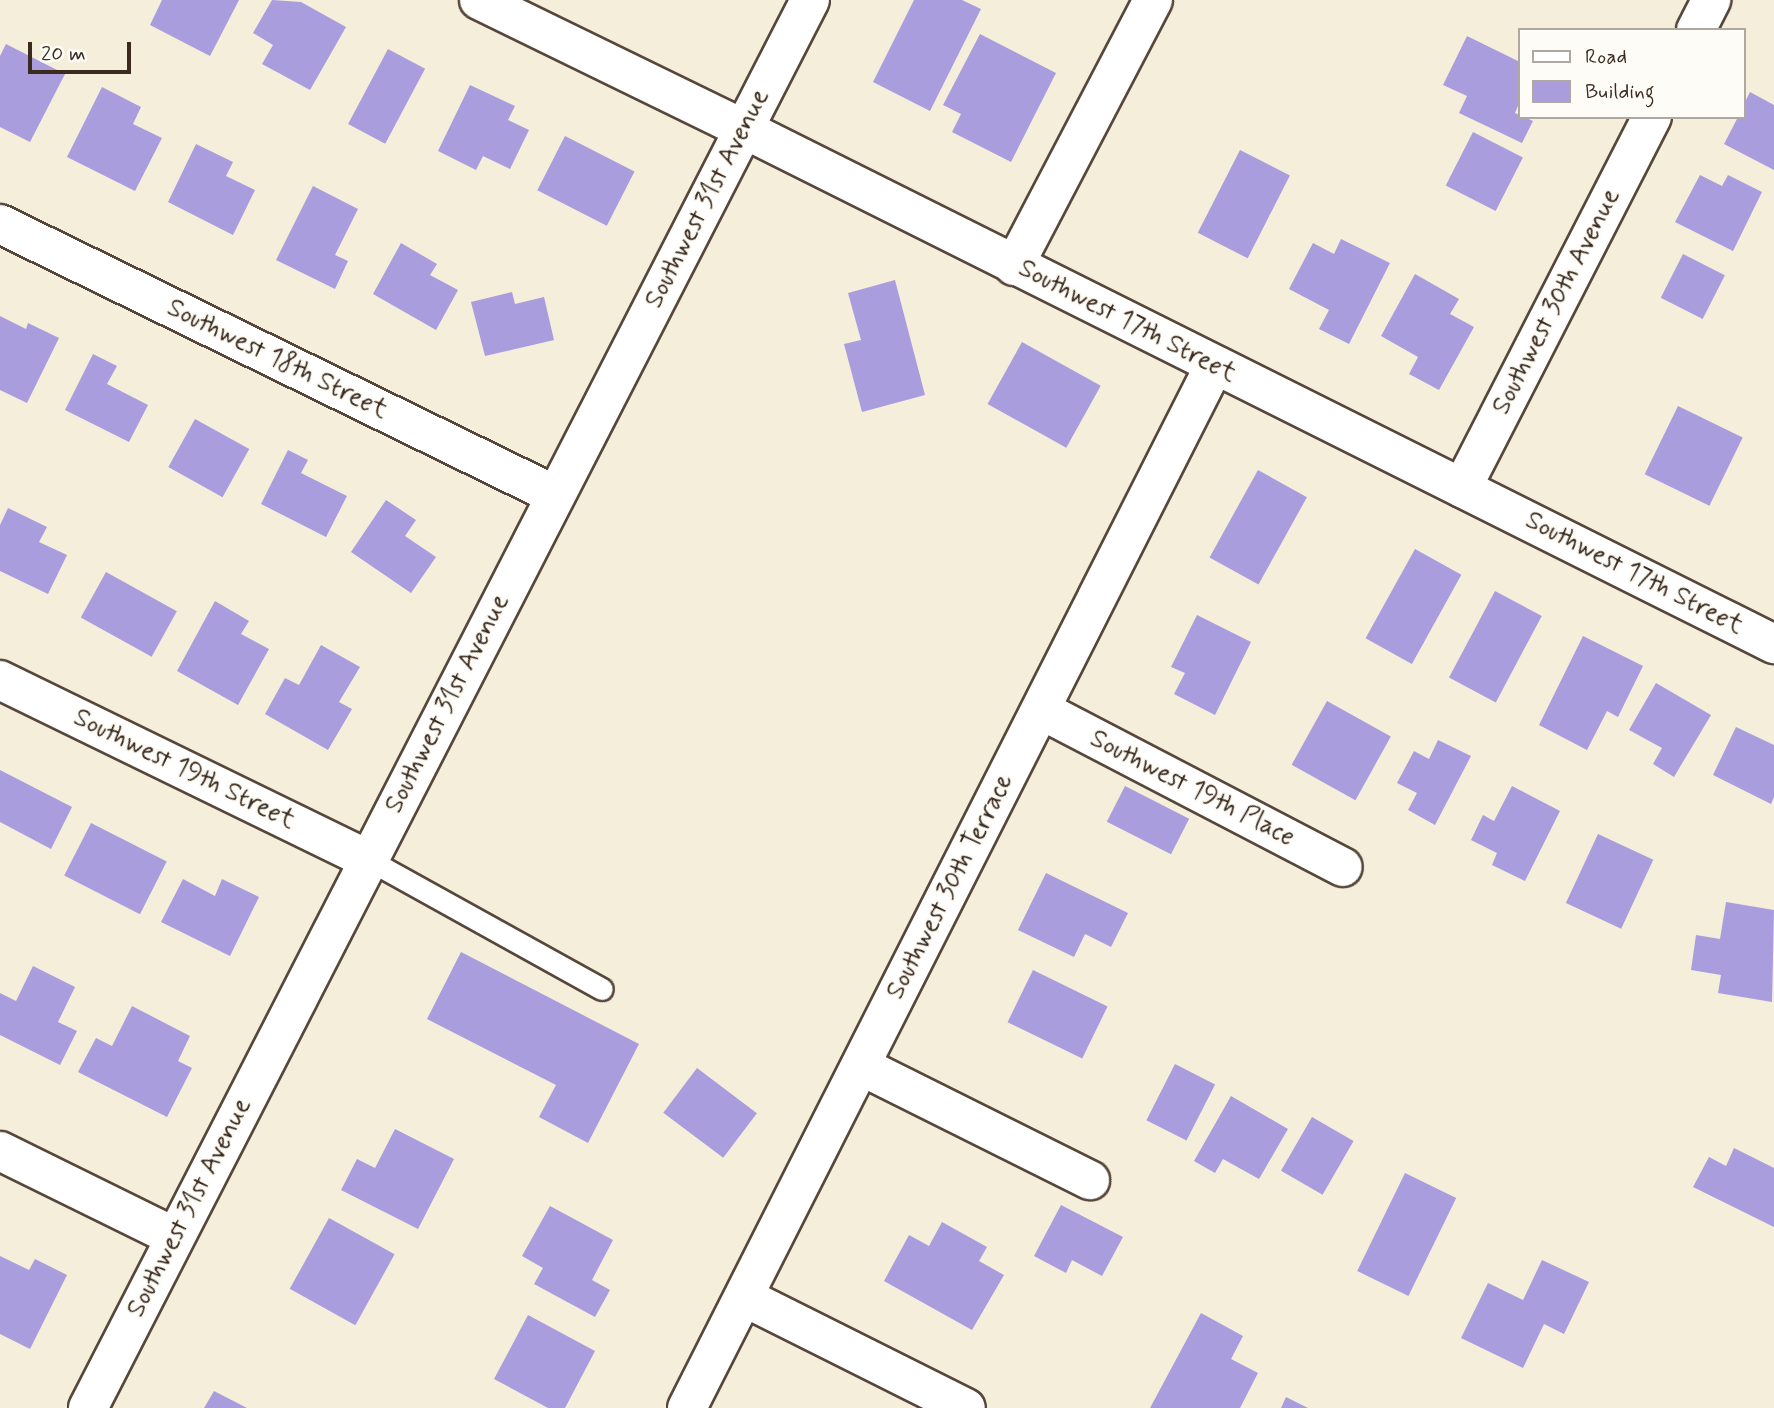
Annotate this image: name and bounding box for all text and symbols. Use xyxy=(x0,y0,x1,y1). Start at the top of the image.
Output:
scale bar xyxy=(32,28,135,72)
legend xyxy=(1518,28,1746,119)
text: 20 m xyxy=(41,40,86,68)
text: Road xyxy=(1585,43,1627,71)
text: Building xyxy=(1585,78,1655,106)
street label: Southwest 31st Avenue xyxy=(639,84,777,314)
street label: Southwest 30th Avenue xyxy=(1487,184,1627,420)
street label: Southwest 17th Street xyxy=(1013,254,1241,390)
street label: Southwest 18th Street xyxy=(162,293,392,427)
street label: Southwest 17th Street xyxy=(1520,506,1748,642)
street label: Southwest 31st Avenue xyxy=(379,589,517,819)
street label: Southwest 19th Street xyxy=(68,703,300,837)
street label: Southwest 19th Place xyxy=(1084,724,1300,854)
street label: Southwest 30th Terrace xyxy=(881,769,1021,1005)
street label: Southwest 31st Avenue xyxy=(121,1093,259,1323)

